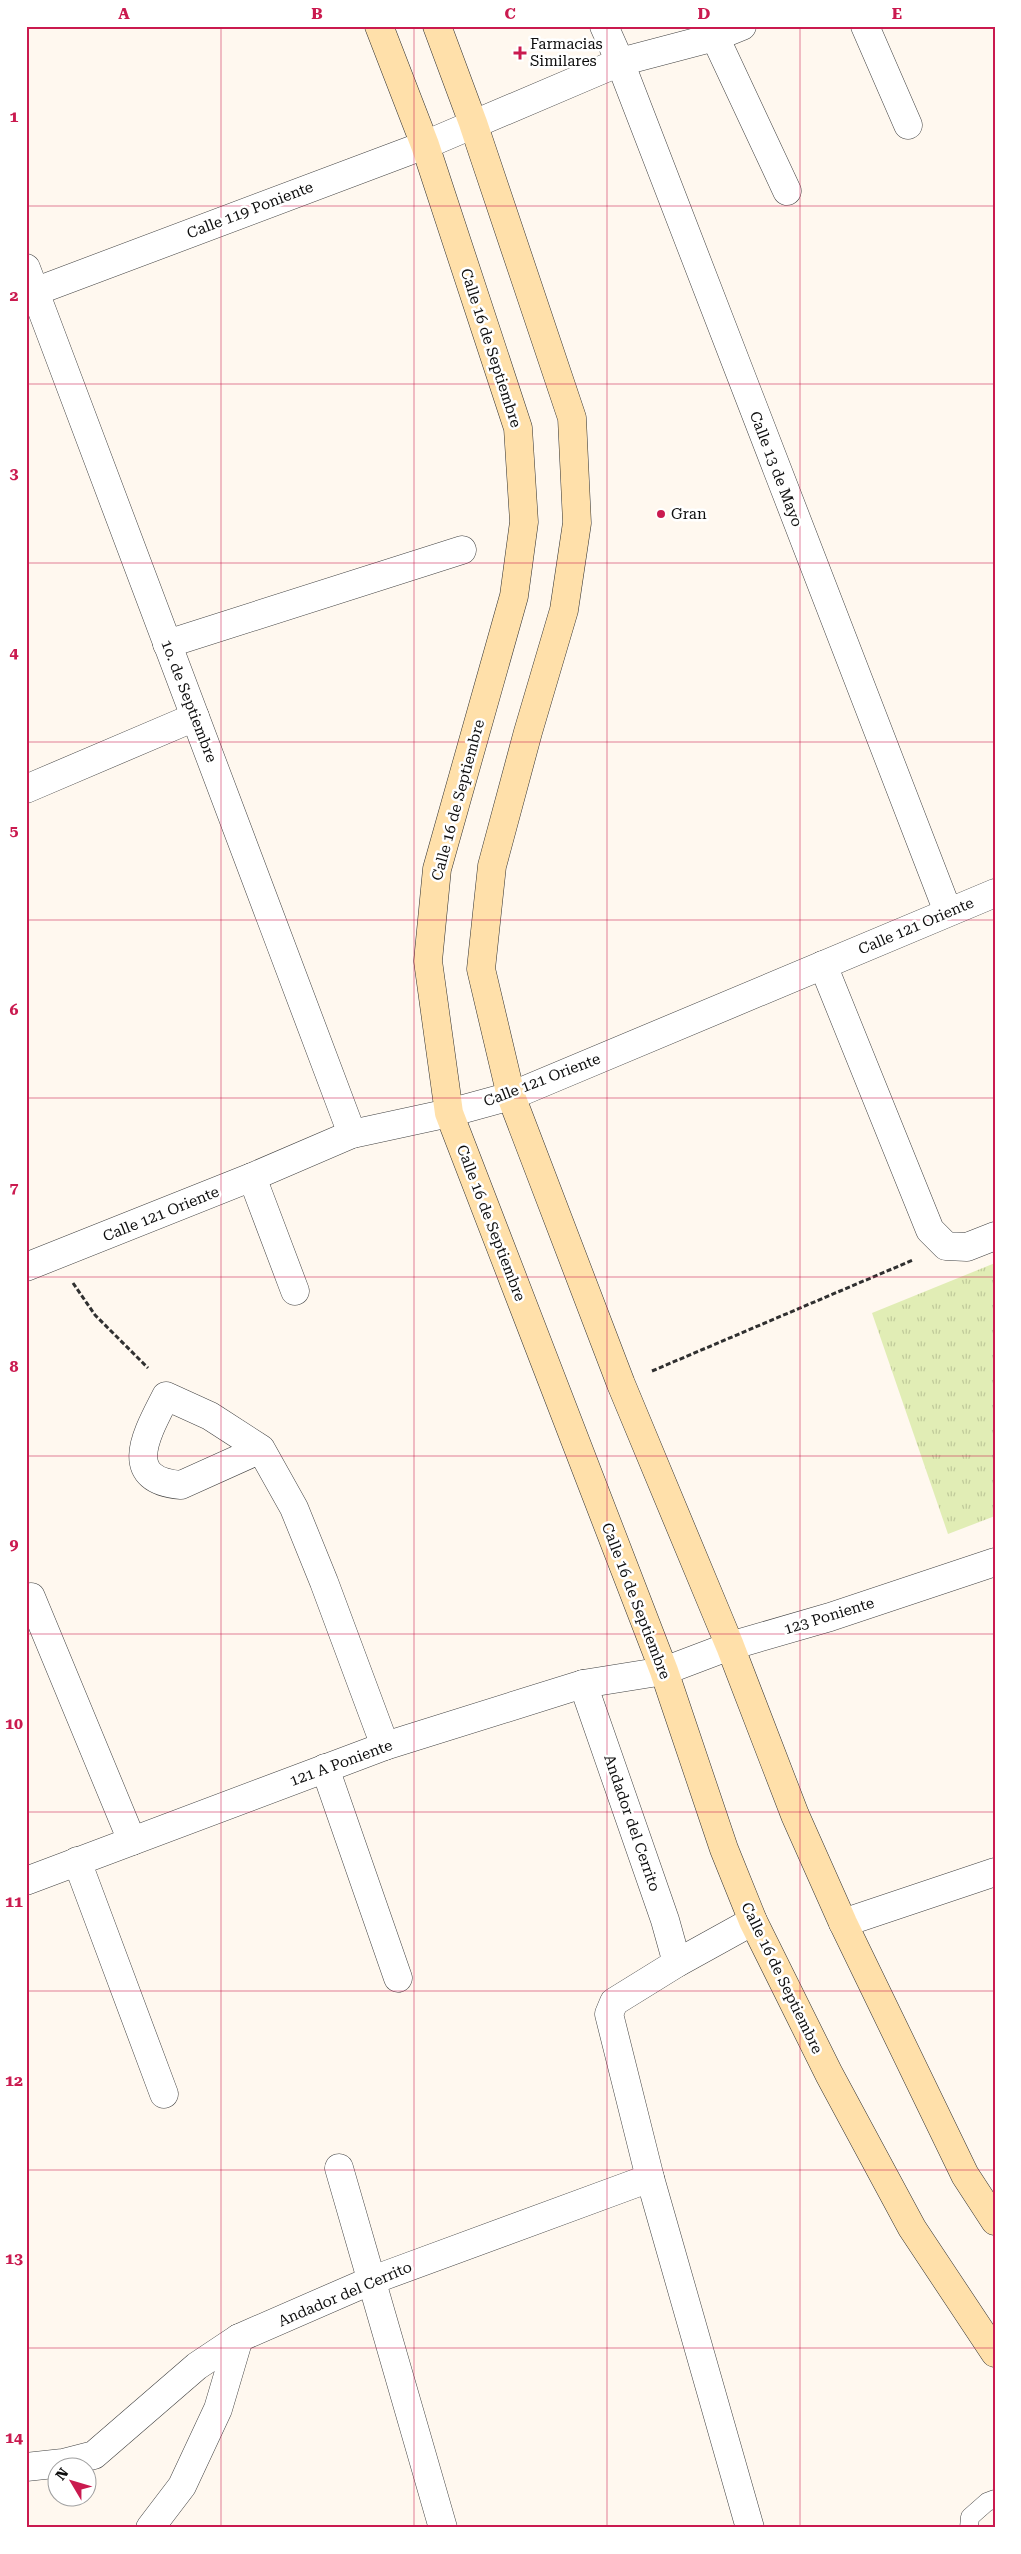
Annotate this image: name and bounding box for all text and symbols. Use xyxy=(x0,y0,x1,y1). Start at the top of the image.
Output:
text: A xyxy=(118,4,130,23)
text: B xyxy=(311,4,323,23)
text: C xyxy=(504,4,516,23)
text: D xyxy=(698,4,711,23)
text: E xyxy=(892,4,902,23)
place label: Farmacias Similares xyxy=(530,35,603,70)
marker: Farmacias Similares xyxy=(514,47,526,59)
text: 1 xyxy=(10,107,19,126)
street label: Calle 119 Poniente xyxy=(184,178,316,242)
street label: Calle 16 de Septiembre xyxy=(457,266,525,430)
text: 2 xyxy=(10,286,19,305)
street label: Calle 13 de Mayo xyxy=(746,409,806,529)
text: 3 xyxy=(10,464,19,483)
place label: Gran xyxy=(671,505,707,523)
marker: Gran xyxy=(655,508,667,520)
street label: 1o. de Septiembre xyxy=(157,637,221,765)
text: 4 xyxy=(10,643,19,662)
street label: Calle 16 de Septiembre xyxy=(428,717,488,883)
text: 5 xyxy=(10,821,19,840)
street label: Calle 121 Oriente xyxy=(856,894,976,958)
text: 6 xyxy=(10,1000,19,1019)
street label: Calle 121 Oriente xyxy=(481,1049,603,1111)
street label: Calle 16 de Septiembre xyxy=(453,1142,529,1304)
text: 7 xyxy=(10,1178,19,1197)
street label: Calle 121 Oriente xyxy=(100,1182,222,1246)
text: 8 xyxy=(10,1357,19,1376)
street label: Calle 16 de Septiembre xyxy=(598,1520,674,1682)
text: 9 xyxy=(10,1535,19,1554)
street label: 123 Poniente xyxy=(782,1594,876,1638)
text: 10 xyxy=(5,1714,23,1733)
street label: 121 A Poniente xyxy=(287,1736,395,1790)
street label: Andador del Cerrito xyxy=(600,1752,664,1894)
text: 11 xyxy=(5,1892,23,1911)
street label: Calle 16 de Septiembre xyxy=(738,1899,826,2057)
text: 12 xyxy=(5,2071,23,2090)
text: 13 xyxy=(5,2249,23,2268)
street label: Andador del Cerrito xyxy=(275,2258,415,2330)
text: 14 xyxy=(5,2428,23,2447)
north arrow xyxy=(48,2456,98,2506)
text: N xyxy=(52,2465,72,2483)

